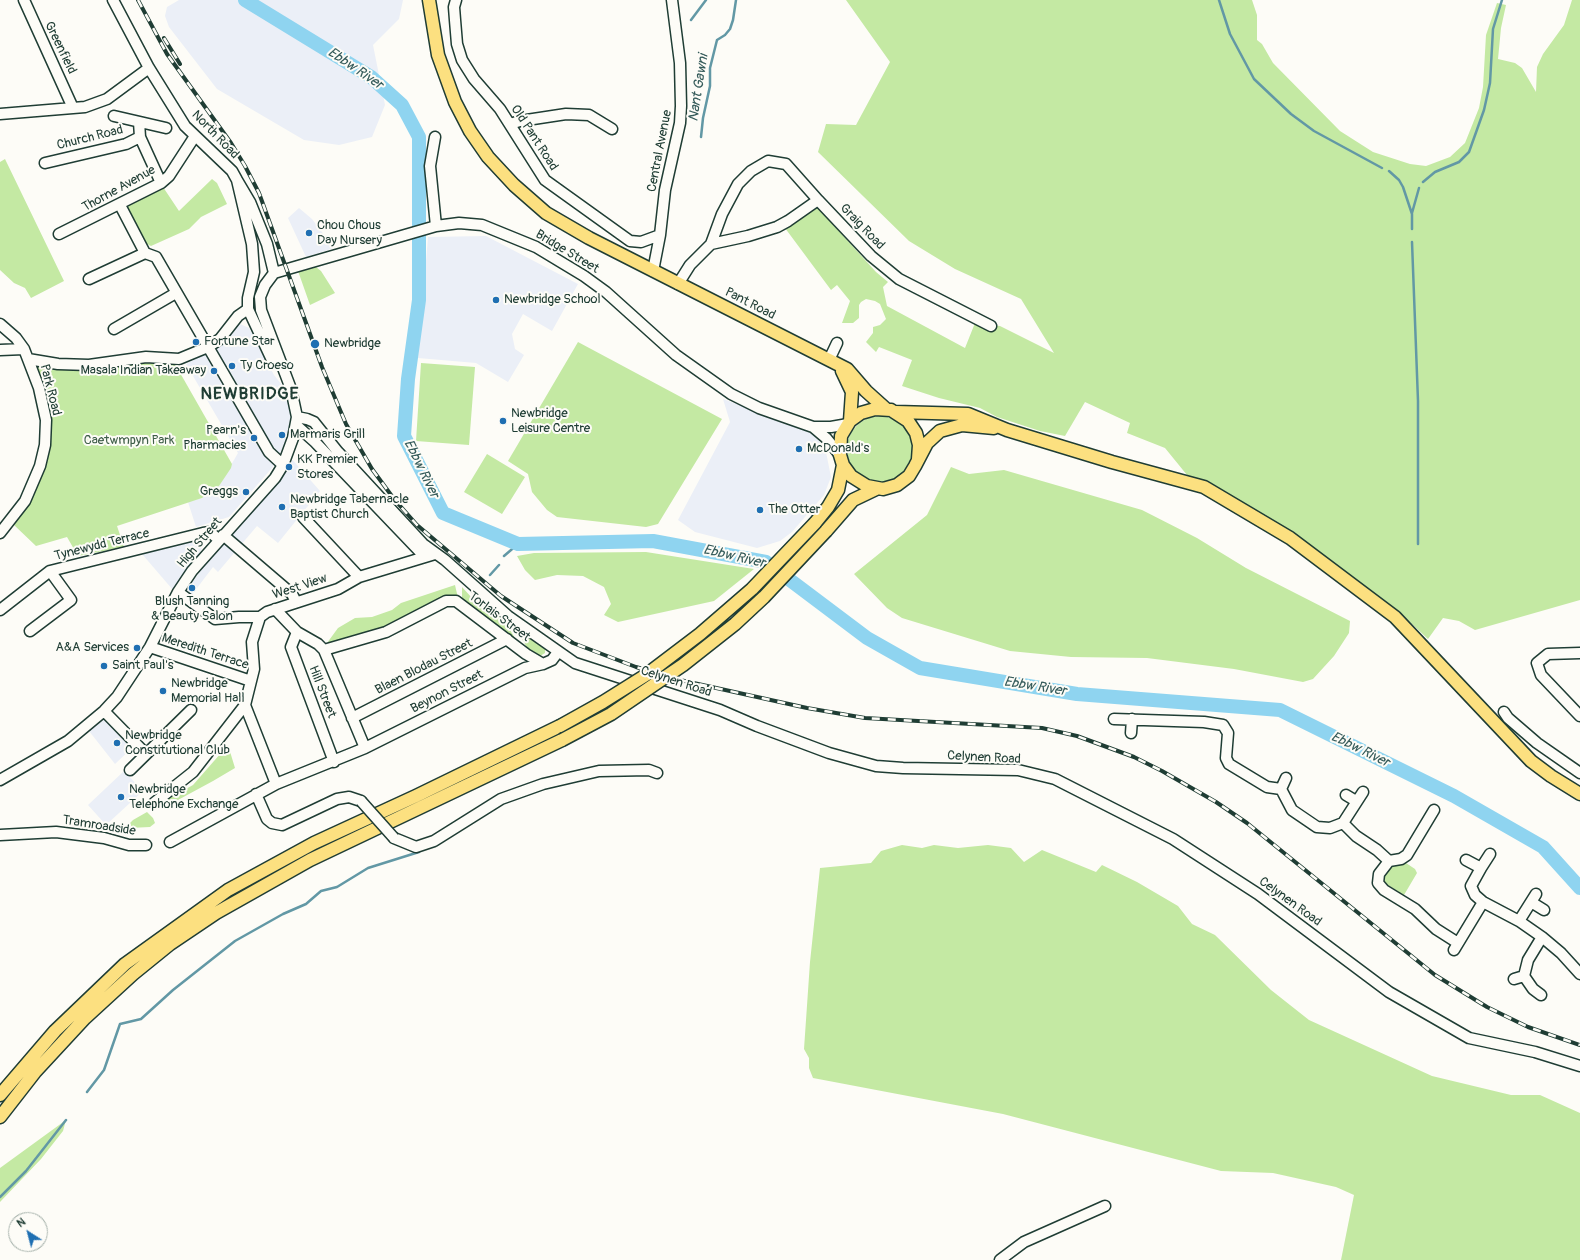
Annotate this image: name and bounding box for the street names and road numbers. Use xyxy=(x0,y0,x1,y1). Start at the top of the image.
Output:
street label: Greenfield xyxy=(41,19,79,77)
street label: Old Pant Road xyxy=(507,102,561,174)
street label: North Road xyxy=(188,107,242,163)
street label: Central Avenue xyxy=(644,109,676,193)
street label: Church Road xyxy=(55,122,125,154)
street label: Thorne Avenue xyxy=(80,162,158,216)
street label: Graig Road xyxy=(836,201,888,253)
street label: Bridge Street xyxy=(532,227,602,277)
street label: Pant Road xyxy=(722,285,778,323)
street label: Park Road xyxy=(36,363,64,417)
street label: High Street xyxy=(174,514,226,572)
street label: Tynewydd Terrace xyxy=(53,526,151,564)
street label: West View xyxy=(271,571,329,603)
street label: Torlais Street xyxy=(465,589,533,645)
street label: Meredith Terrace xyxy=(160,631,250,673)
street label: Blaen Blodau Street xyxy=(373,636,475,698)
street label: Celynen Road xyxy=(639,663,713,701)
street label: Hill Street xyxy=(305,664,339,720)
street label: Beynon Street xyxy=(408,667,486,717)
street label: Celynen Road xyxy=(947,748,1021,768)
street label: Tramroadside xyxy=(61,813,137,839)
street label: Celynen Road xyxy=(1256,874,1324,930)

